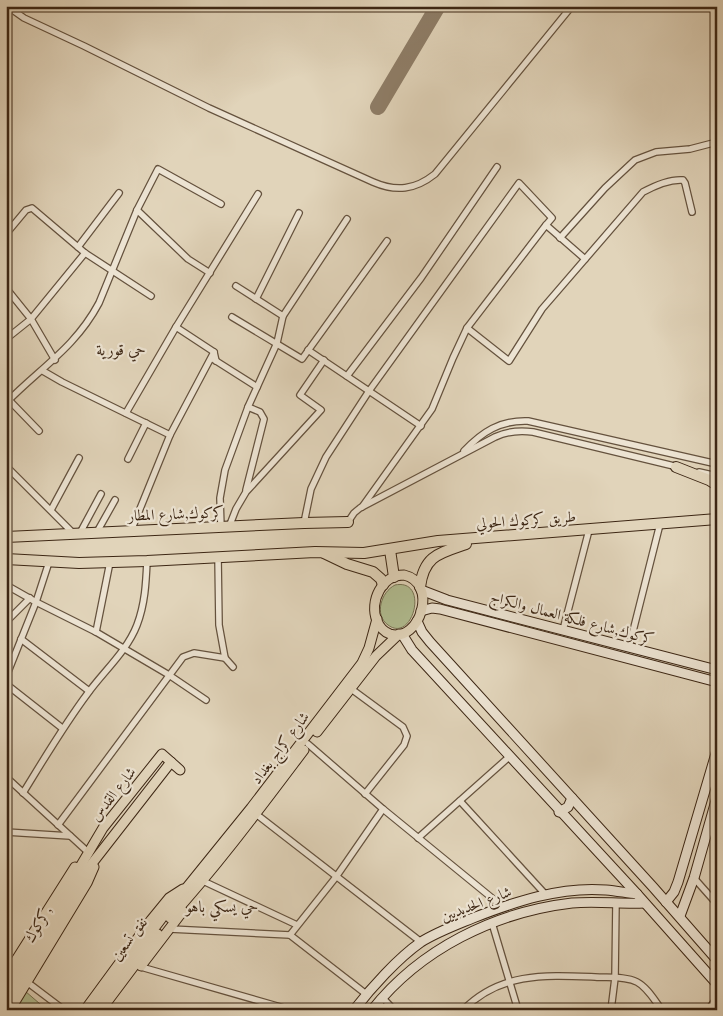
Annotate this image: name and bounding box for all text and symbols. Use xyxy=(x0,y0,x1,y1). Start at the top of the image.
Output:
district label: حي قورية xyxy=(96,343,146,362)
street label: كركوك,شارع المطار xyxy=(126,504,224,529)
street label: طريق كركوك الحولي xyxy=(476,509,577,535)
street label: كركوك,شارع فلكة العمال والكراج xyxy=(487,588,656,652)
street label: شارع كراج بغداد xyxy=(248,709,316,790)
street label: شارع القدس xyxy=(89,765,143,827)
street label: شارع الحديديين xyxy=(439,885,515,929)
district label: حي يسكي باهو xyxy=(184,899,258,922)
street label: كركوك, xyxy=(21,903,56,946)
street label: نفق تسعين xyxy=(109,915,151,964)

